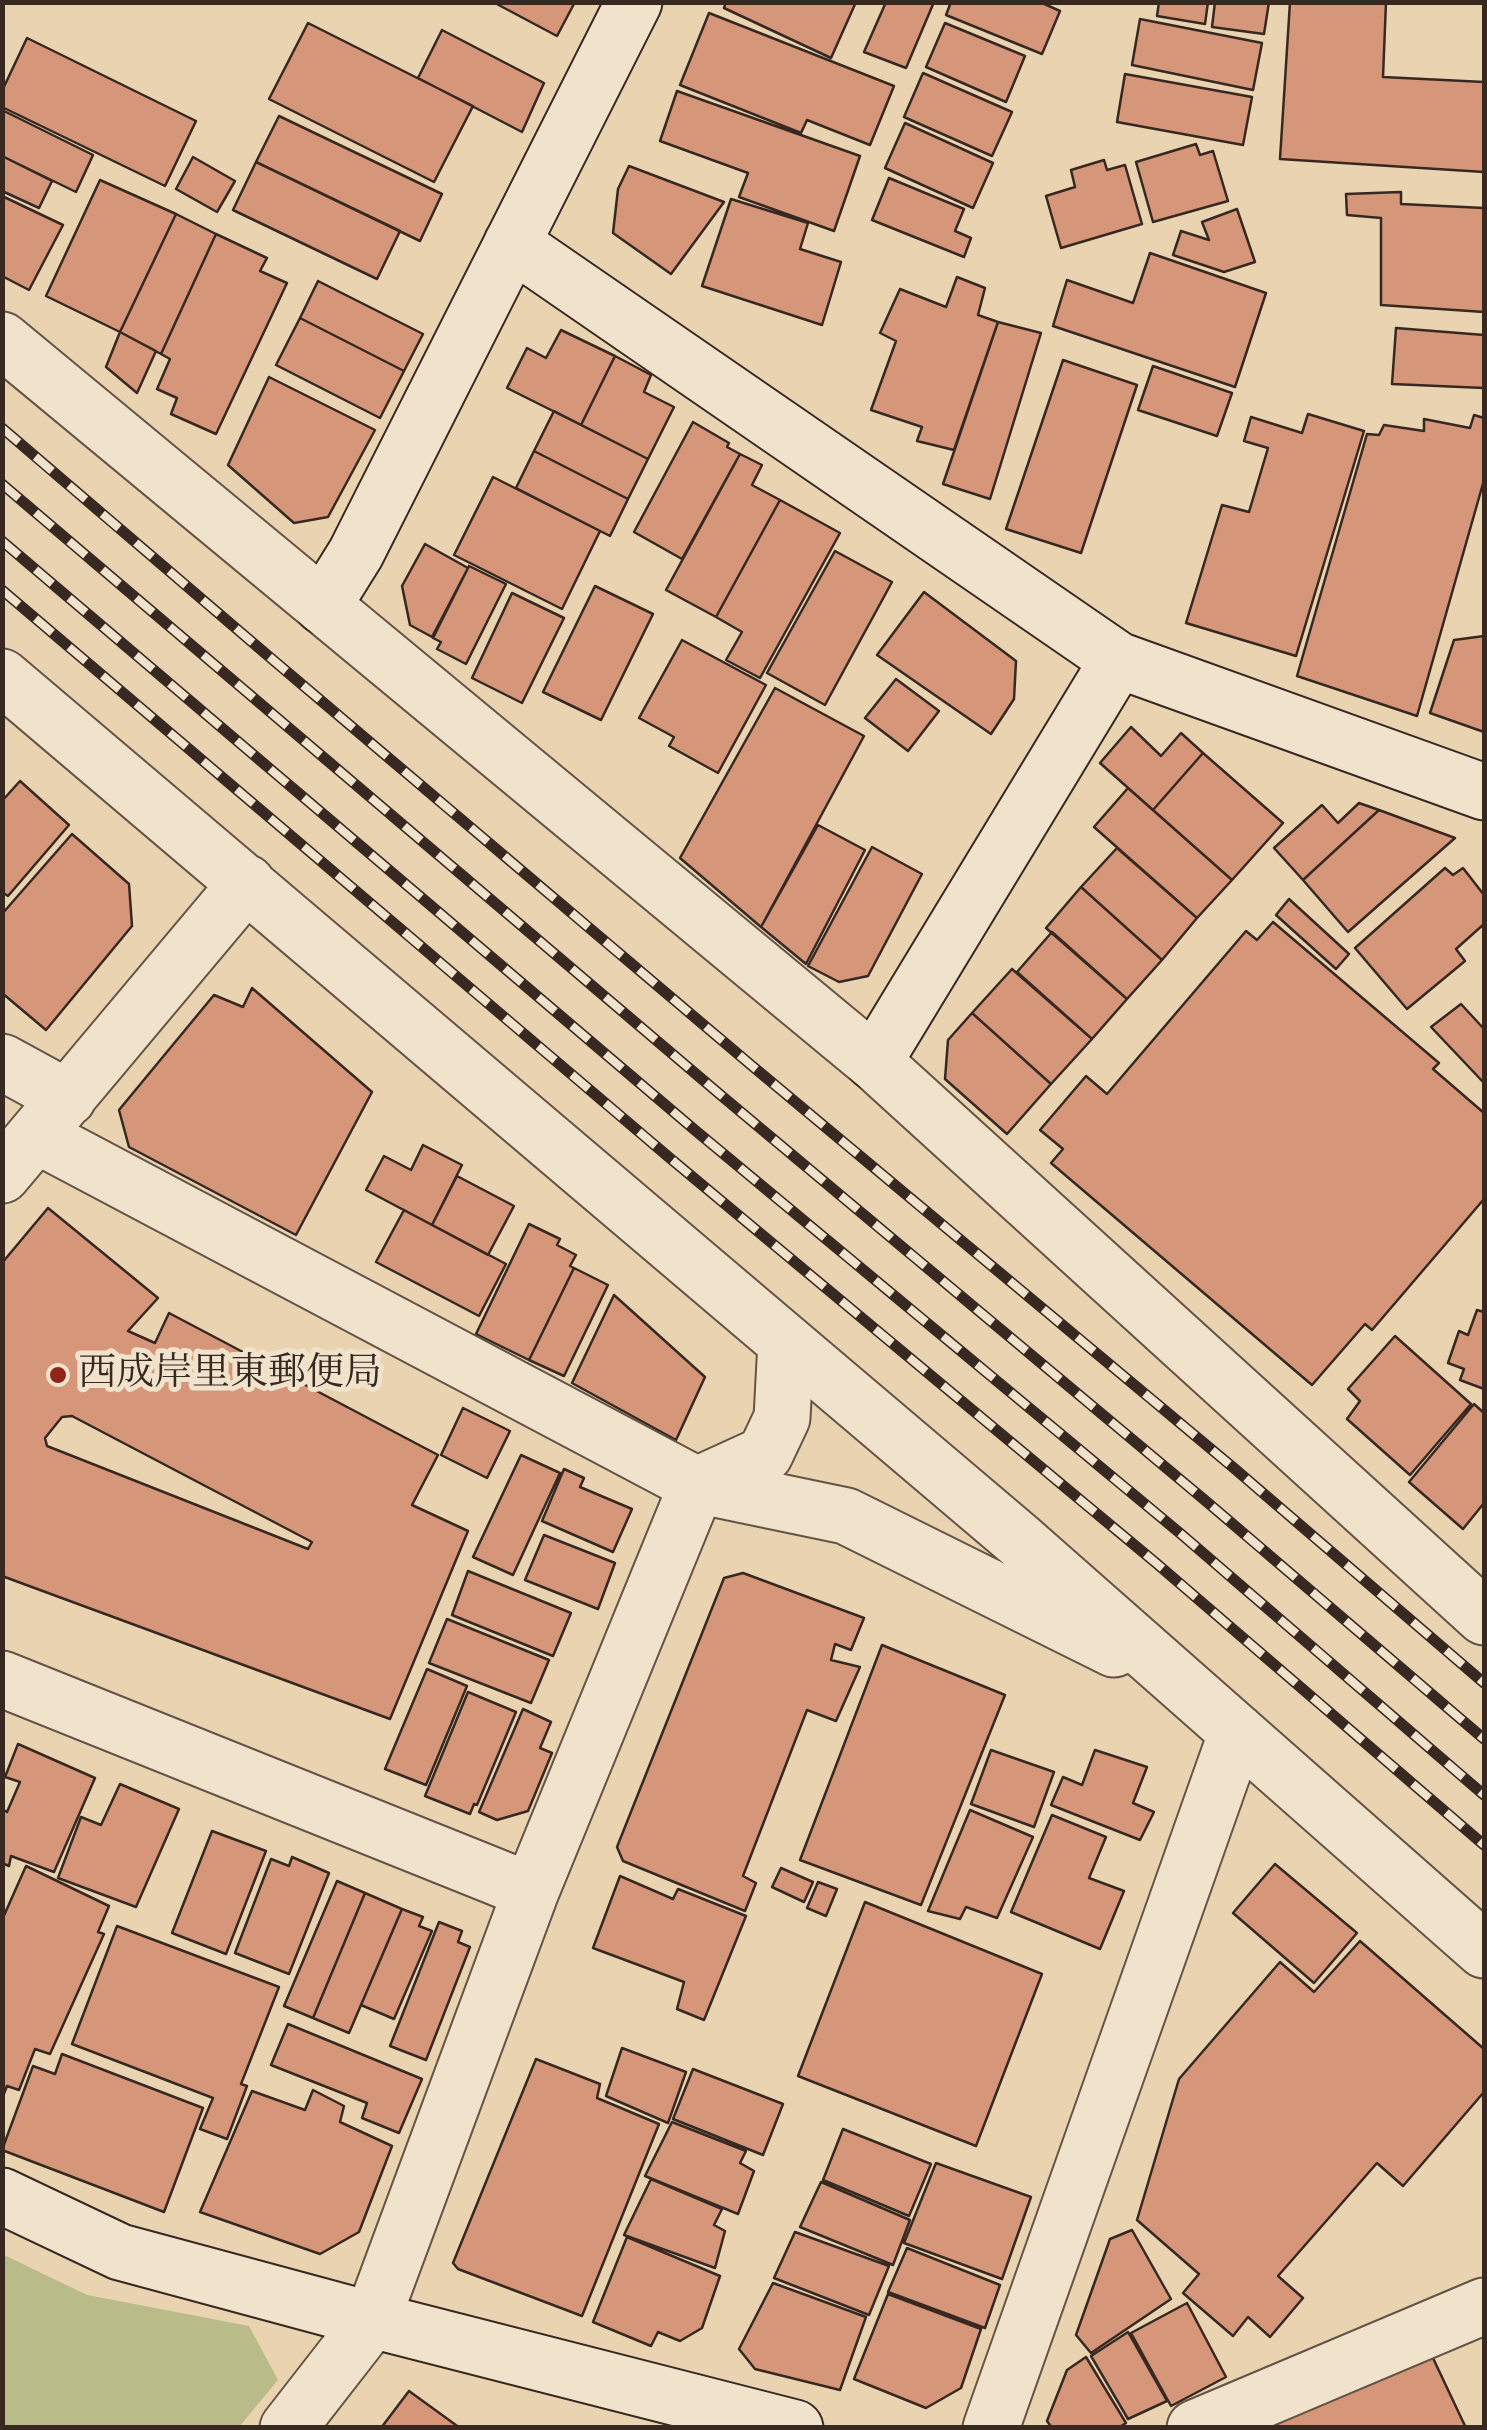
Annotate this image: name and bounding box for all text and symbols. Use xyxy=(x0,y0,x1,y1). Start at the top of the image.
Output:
place label: 西成岸里東郵便局 xyxy=(78,1352,382,1398)
marker: 西成岸里東郵便局 xyxy=(47,1364,69,1386)

